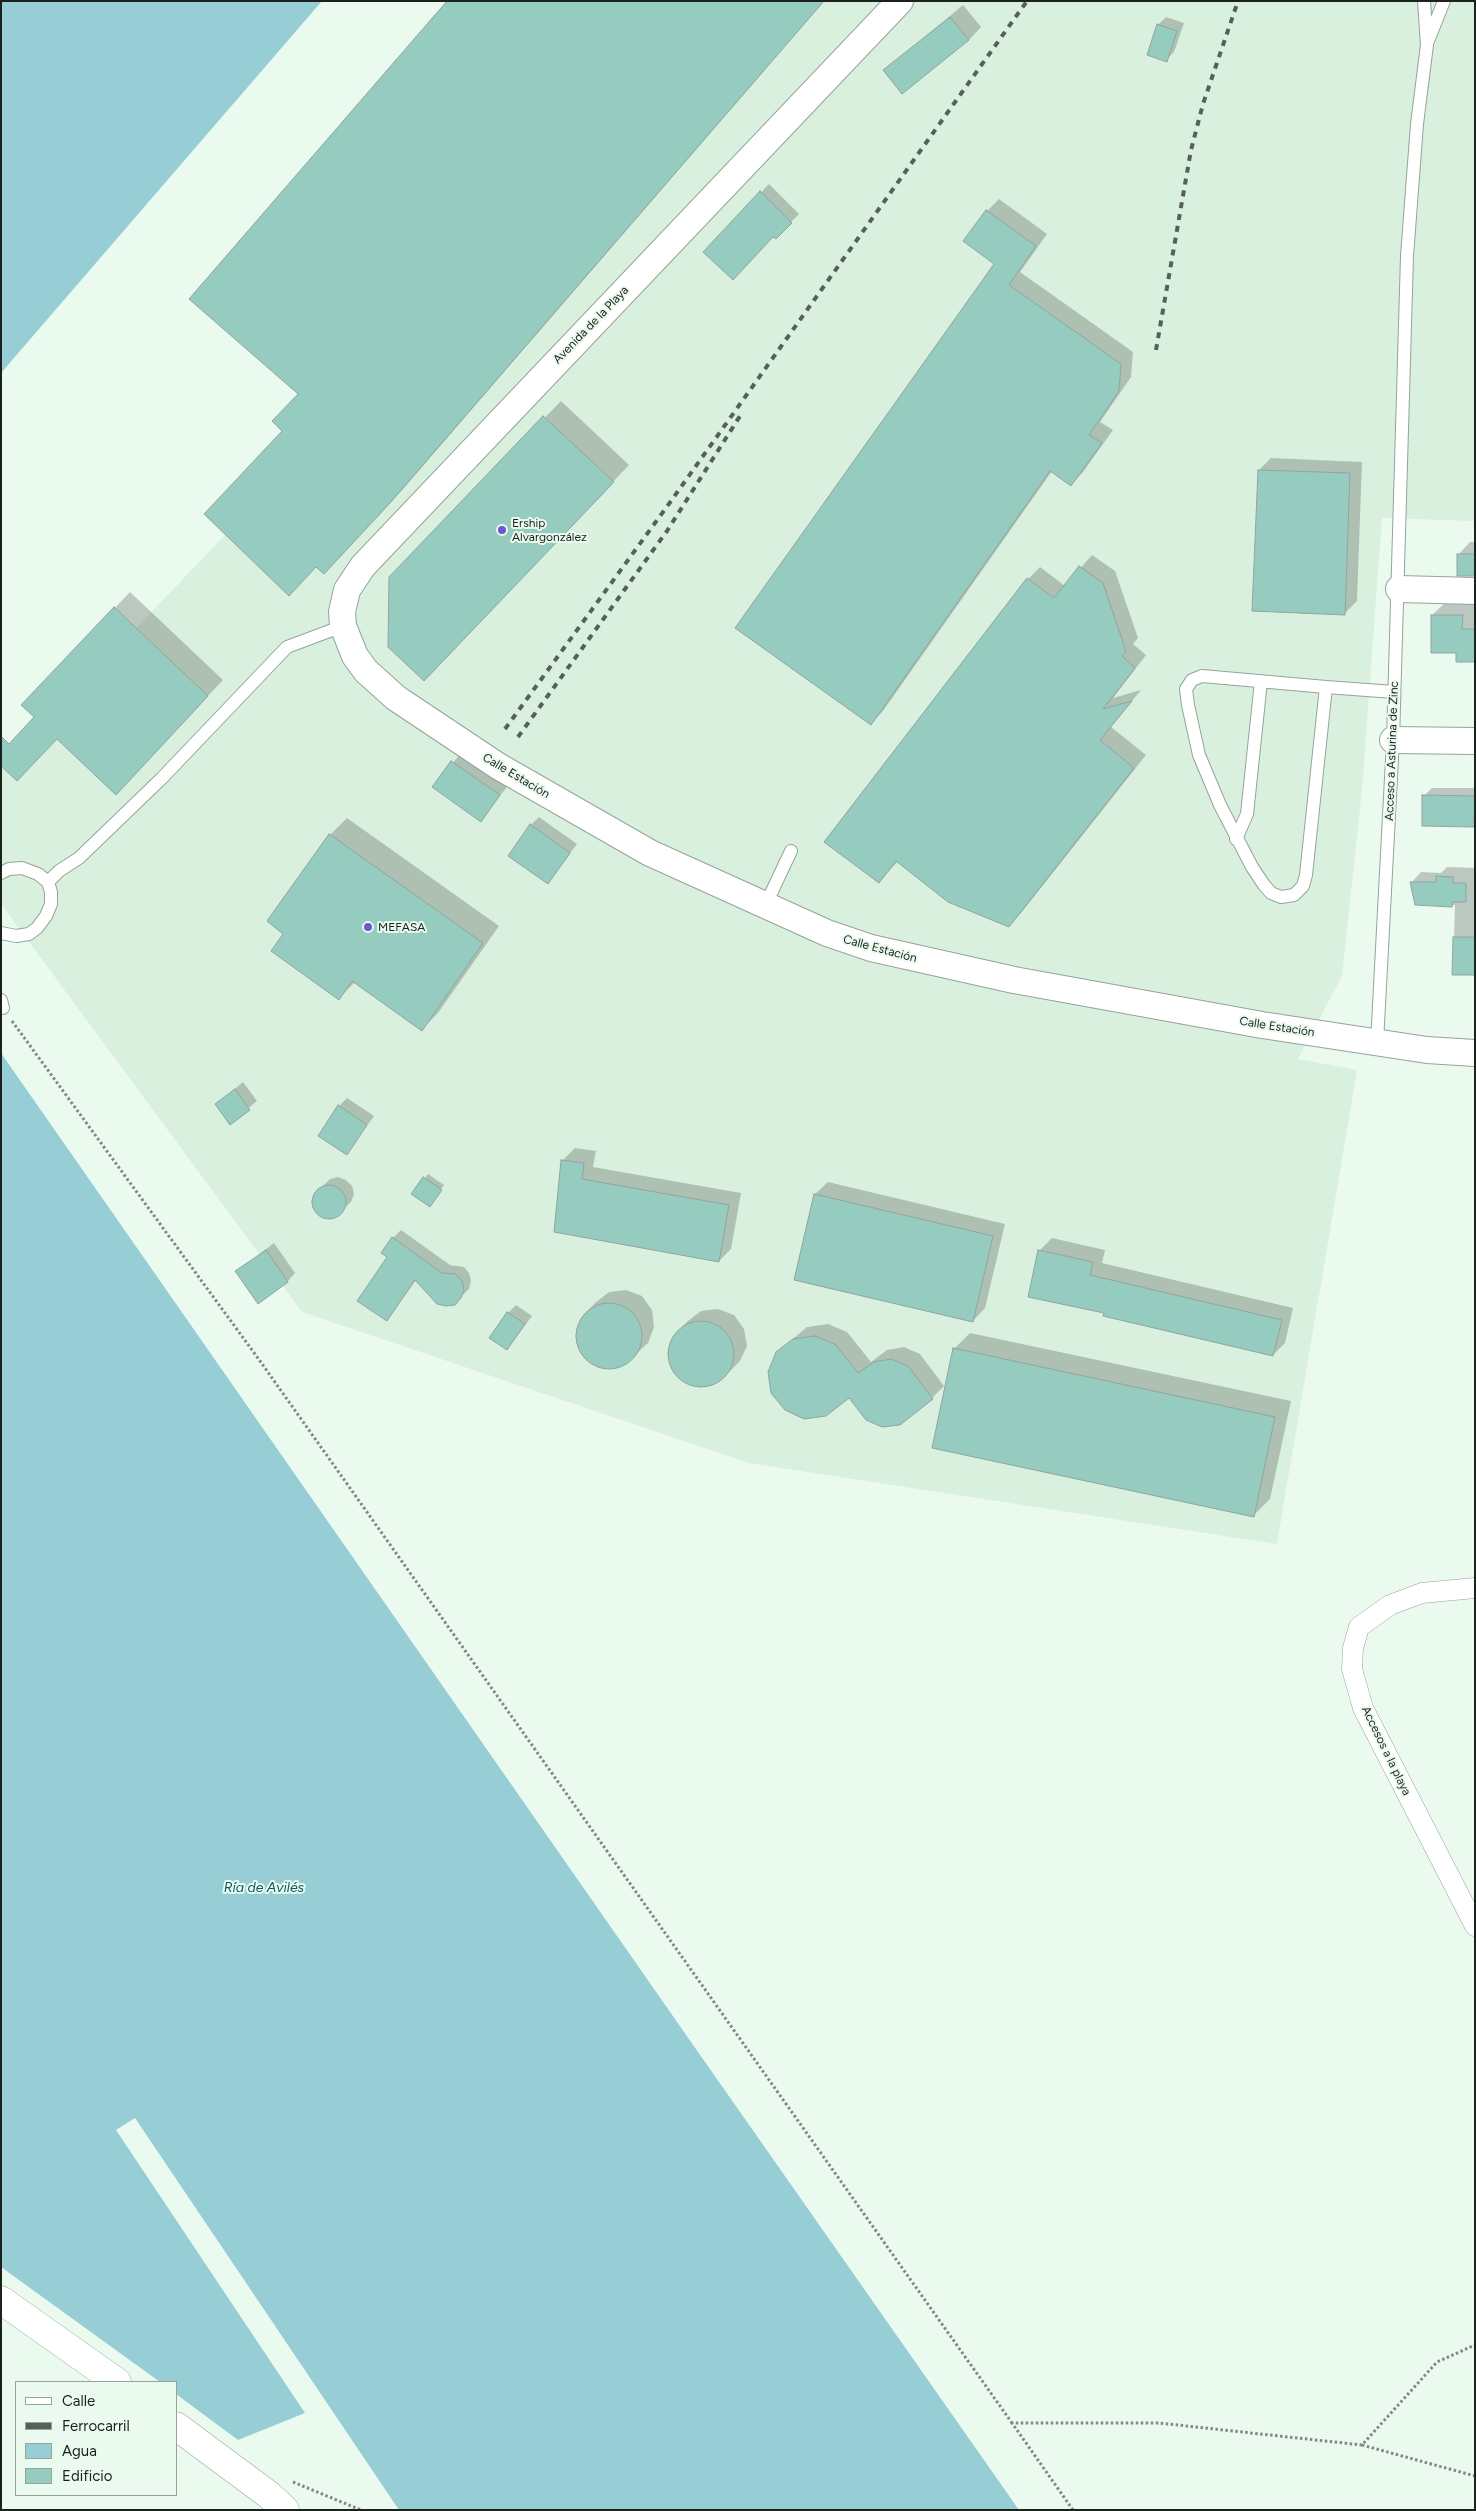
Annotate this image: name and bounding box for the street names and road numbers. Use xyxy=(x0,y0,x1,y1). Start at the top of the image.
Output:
street label: Avenida de la Playa xyxy=(550,283,632,367)
street label: Acceso a Asturina de Zinc xyxy=(1382,681,1402,821)
street label: Calle Estación xyxy=(480,750,552,802)
street label: Calle Estación xyxy=(842,932,918,966)
street label: Calle Estación xyxy=(1238,1014,1316,1040)
street label: Accesos a la playa xyxy=(1358,1704,1414,1798)

